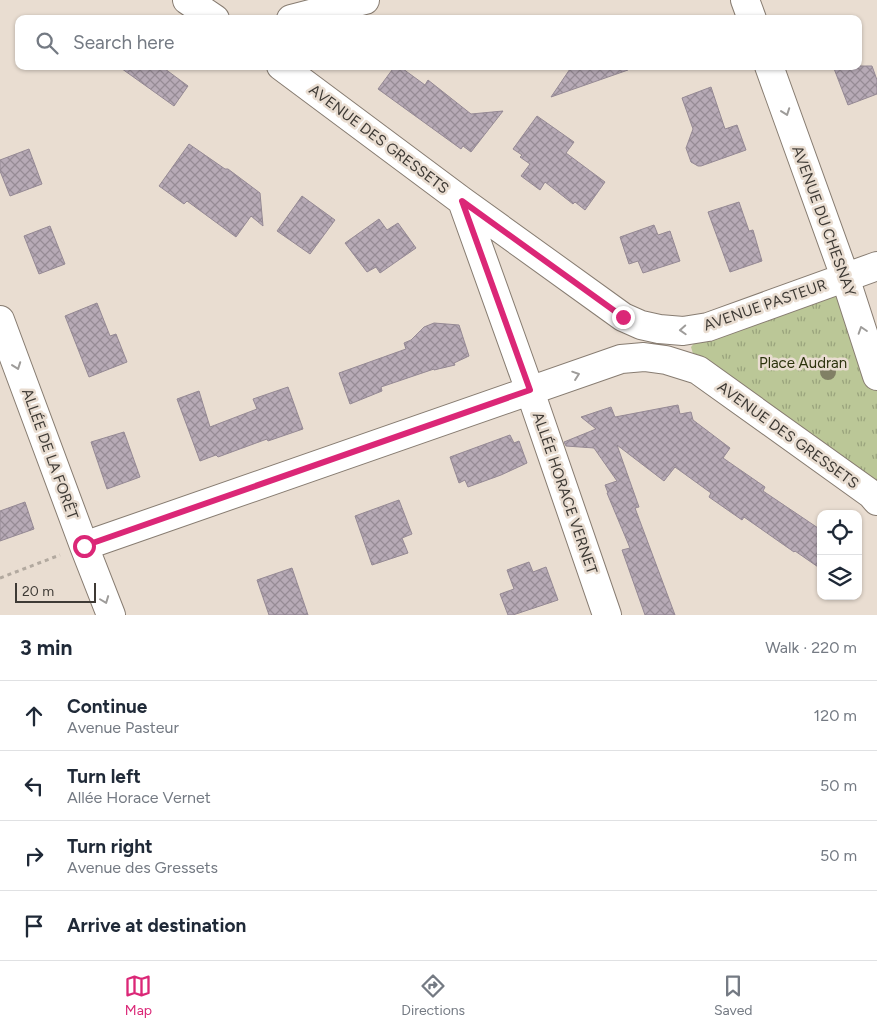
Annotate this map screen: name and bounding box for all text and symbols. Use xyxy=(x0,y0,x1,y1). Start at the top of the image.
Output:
search box xyxy=(15,15,862,70)
icon: search xyxy=(33,29,61,57)
text: Search here xyxy=(73,31,175,54)
street label: AVENUE DES GRESSETS xyxy=(306,81,452,197)
one-way arrow xyxy=(780,107,790,116)
street label: AVENUE DU CHESNAY xyxy=(788,143,860,299)
street label: AVENUE PASTEUR xyxy=(701,276,829,334)
route end xyxy=(612,306,635,329)
one-way arrow xyxy=(679,325,687,336)
one-way arrow xyxy=(858,326,868,335)
park label: Place Audran xyxy=(759,354,847,372)
one-way arrow xyxy=(11,361,21,370)
one-way arrow xyxy=(571,371,579,381)
street label: AVENUE DES GRESSETS xyxy=(714,378,862,492)
street label: ALLÉE DE LA FORÊT xyxy=(18,386,82,523)
street label: ALLÉE HORACE VERNET xyxy=(529,410,601,577)
map controls xyxy=(817,510,862,600)
button: locate xyxy=(817,510,862,555)
route start xyxy=(73,535,96,558)
button: layers xyxy=(817,555,862,600)
scale bar xyxy=(15,580,96,603)
text: 20 m xyxy=(22,583,54,600)
one-way arrow xyxy=(99,595,109,604)
text: 3 min xyxy=(20,635,72,660)
text: Walk · 220 m xyxy=(765,638,857,657)
text: Continue xyxy=(67,695,147,718)
icon: ahead xyxy=(20,702,48,730)
text: 120 m xyxy=(814,706,857,725)
text: Avenue Pasteur xyxy=(67,718,179,737)
text: Turn left xyxy=(67,765,141,788)
icon: left xyxy=(20,772,48,800)
text: 50 m xyxy=(820,776,857,795)
text: Allée Horace Vernet xyxy=(67,788,211,807)
text: Turn right xyxy=(67,835,153,858)
icon: right xyxy=(20,842,48,870)
text: 50 m xyxy=(820,846,857,865)
text: Avenue des Gressets xyxy=(67,858,218,877)
icon: arrive xyxy=(20,912,48,940)
text: Arrive at destination xyxy=(67,914,246,937)
tab: Map xyxy=(124,972,152,1019)
tab: Directions xyxy=(401,972,465,1019)
tab: Saved xyxy=(714,972,753,1019)

